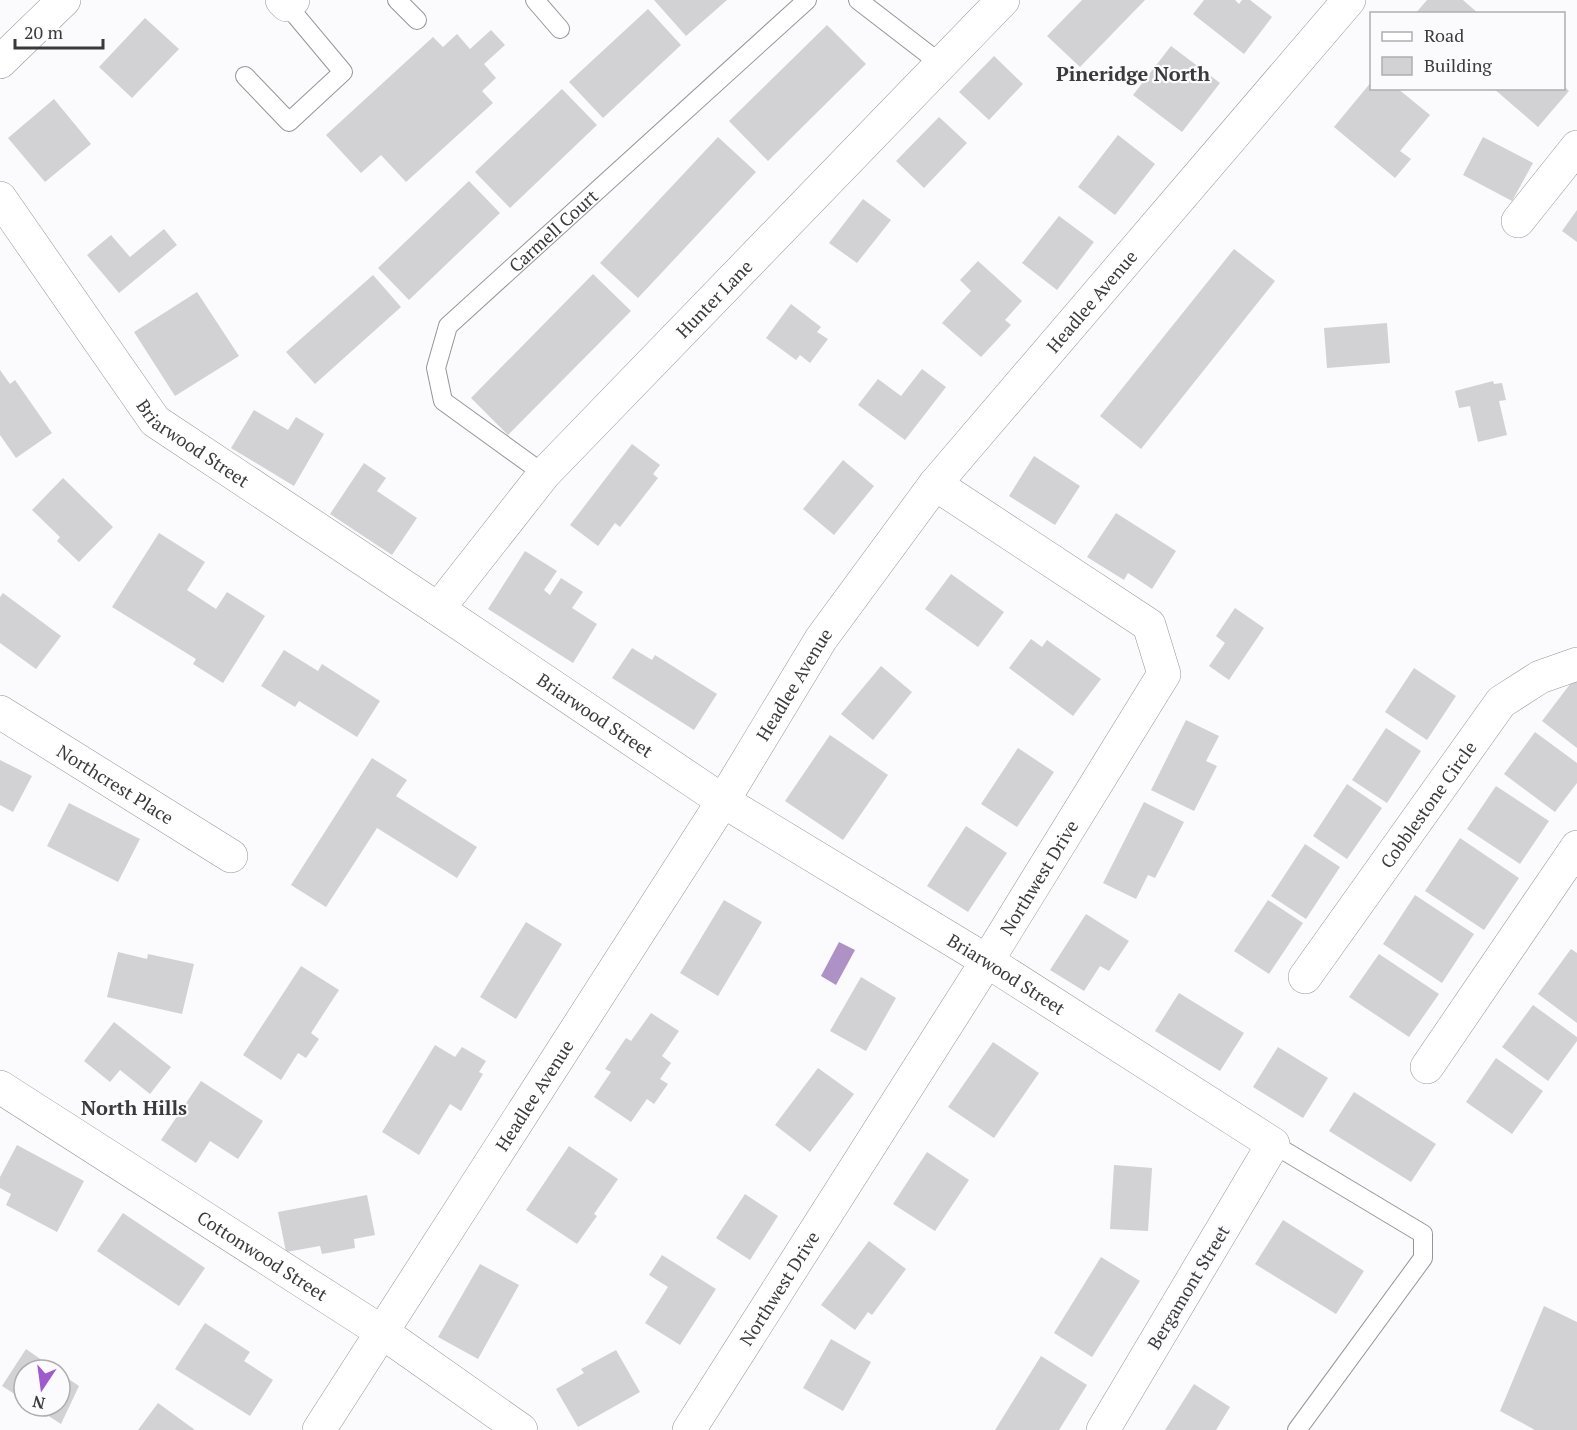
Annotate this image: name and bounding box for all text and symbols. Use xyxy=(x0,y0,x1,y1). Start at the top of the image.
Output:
scale bar xyxy=(15,12,104,50)
legend xyxy=(1370,12,1565,90)
text: 20 m xyxy=(24,20,64,44)
text: Road xyxy=(1424,23,1464,47)
text: Building xyxy=(1424,53,1492,77)
district label: Pineridge North xyxy=(1056,60,1210,87)
street label: Carmell Court xyxy=(503,184,603,277)
street label: Headlee Avenue xyxy=(1041,245,1142,357)
street label: Hunter Lane xyxy=(671,254,757,343)
street label: Briarwood Street xyxy=(131,394,254,493)
street label: Headlee Avenue xyxy=(750,623,837,745)
street label: Briarwood Street xyxy=(533,667,658,763)
street label: Cobblestone Circle xyxy=(1375,736,1482,873)
street label: Northcrest Place xyxy=(53,739,178,829)
street label: Northwest Drive xyxy=(994,815,1083,939)
street label: Briarwood Street xyxy=(943,928,1070,1020)
street label: Headlee Avenue xyxy=(489,1035,579,1155)
district label: North Hills xyxy=(81,1094,187,1121)
street label: Cottonwood Street xyxy=(193,1205,333,1306)
street label: Bergamont Street xyxy=(1141,1220,1235,1354)
street label: Northwest Drive xyxy=(734,1226,824,1350)
north arrow xyxy=(12,1358,72,1418)
text: N xyxy=(30,1391,47,1415)

